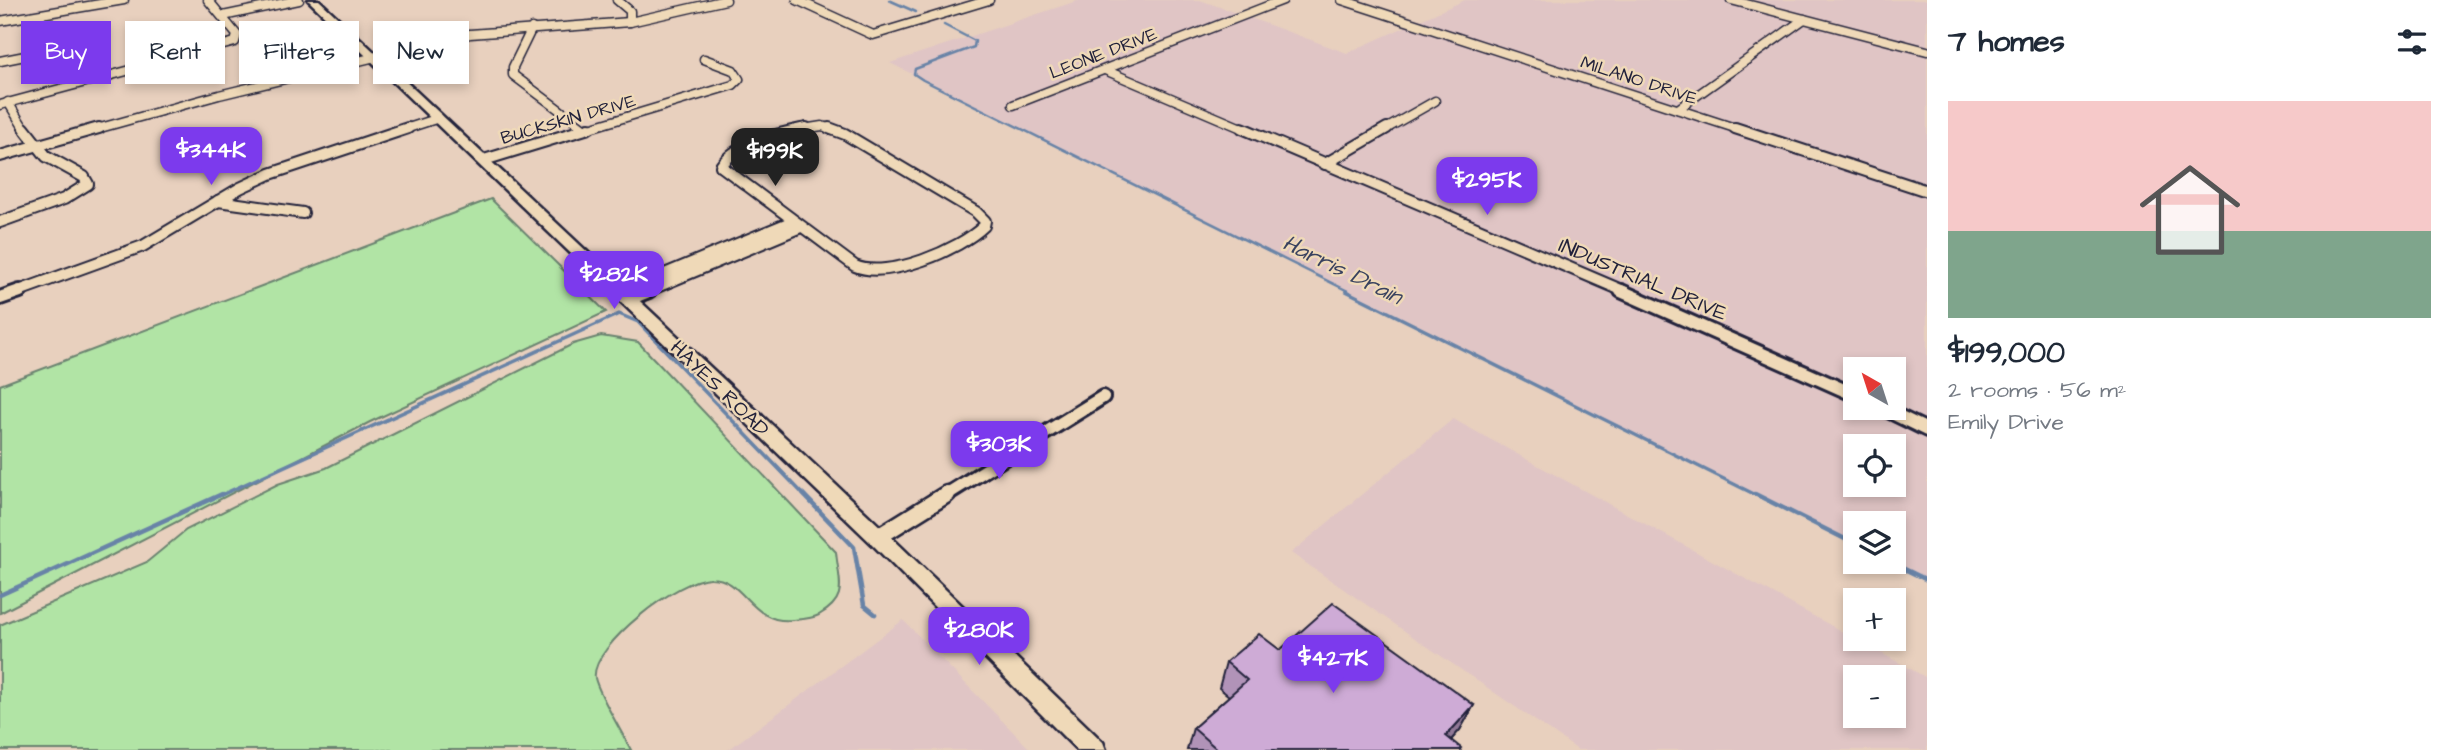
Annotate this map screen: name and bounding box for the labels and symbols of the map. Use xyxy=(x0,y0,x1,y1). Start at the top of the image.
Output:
street label: LEONE DRIVE xyxy=(1046,21,1161,85)
street label: MILANO DRIVE xyxy=(1577,50,1701,111)
street label: BUCKSKIN DRIVE xyxy=(498,88,639,151)
pin: $344K xyxy=(162,128,260,187)
pin: $199K xyxy=(726,128,824,188)
pin: $295K xyxy=(1438,158,1536,217)
water label: Harris Drain xyxy=(1277,227,1410,314)
street label: INDUSTRIAL DRIVE xyxy=(1554,231,1732,328)
pin: $282K xyxy=(565,252,663,311)
street label: HAYES ROAD xyxy=(664,334,776,443)
north arrow xyxy=(1843,357,1906,420)
pin: $303K xyxy=(950,421,1048,481)
pin: $280K xyxy=(930,608,1028,667)
pin: $427K xyxy=(1284,636,1382,695)

